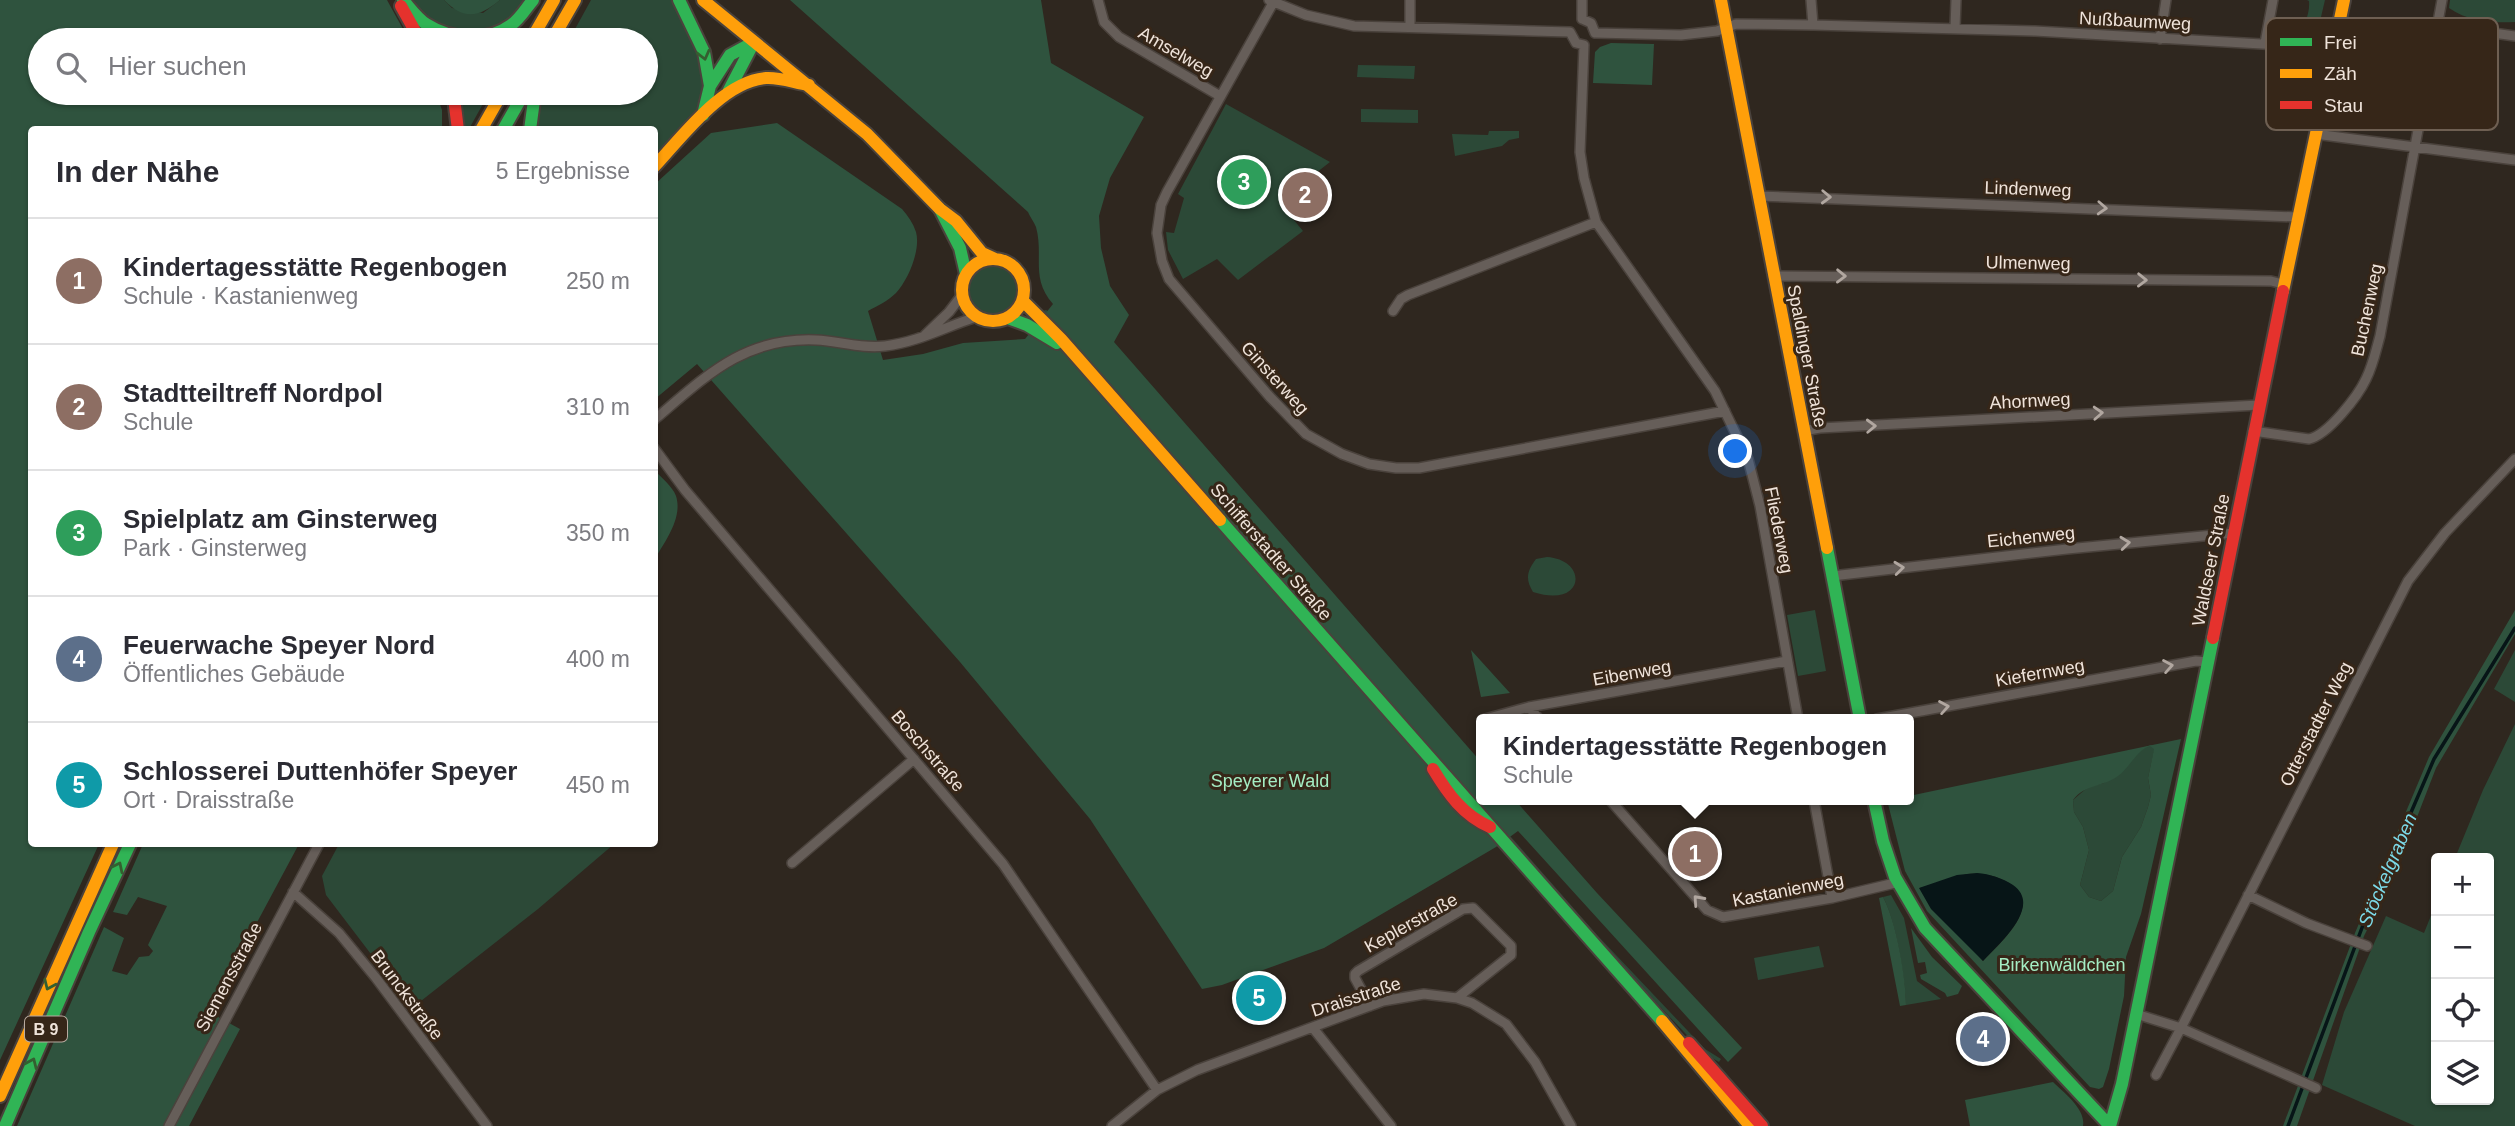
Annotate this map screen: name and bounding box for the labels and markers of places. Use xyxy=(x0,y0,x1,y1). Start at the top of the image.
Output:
pin: 3 xyxy=(1221,156,1267,208)
pin: 2 xyxy=(1282,169,1328,221)
pin: 1 xyxy=(1672,828,1718,880)
pin: 5 xyxy=(1236,972,1282,1024)
pin: 4 xyxy=(1960,1013,2006,1065)

